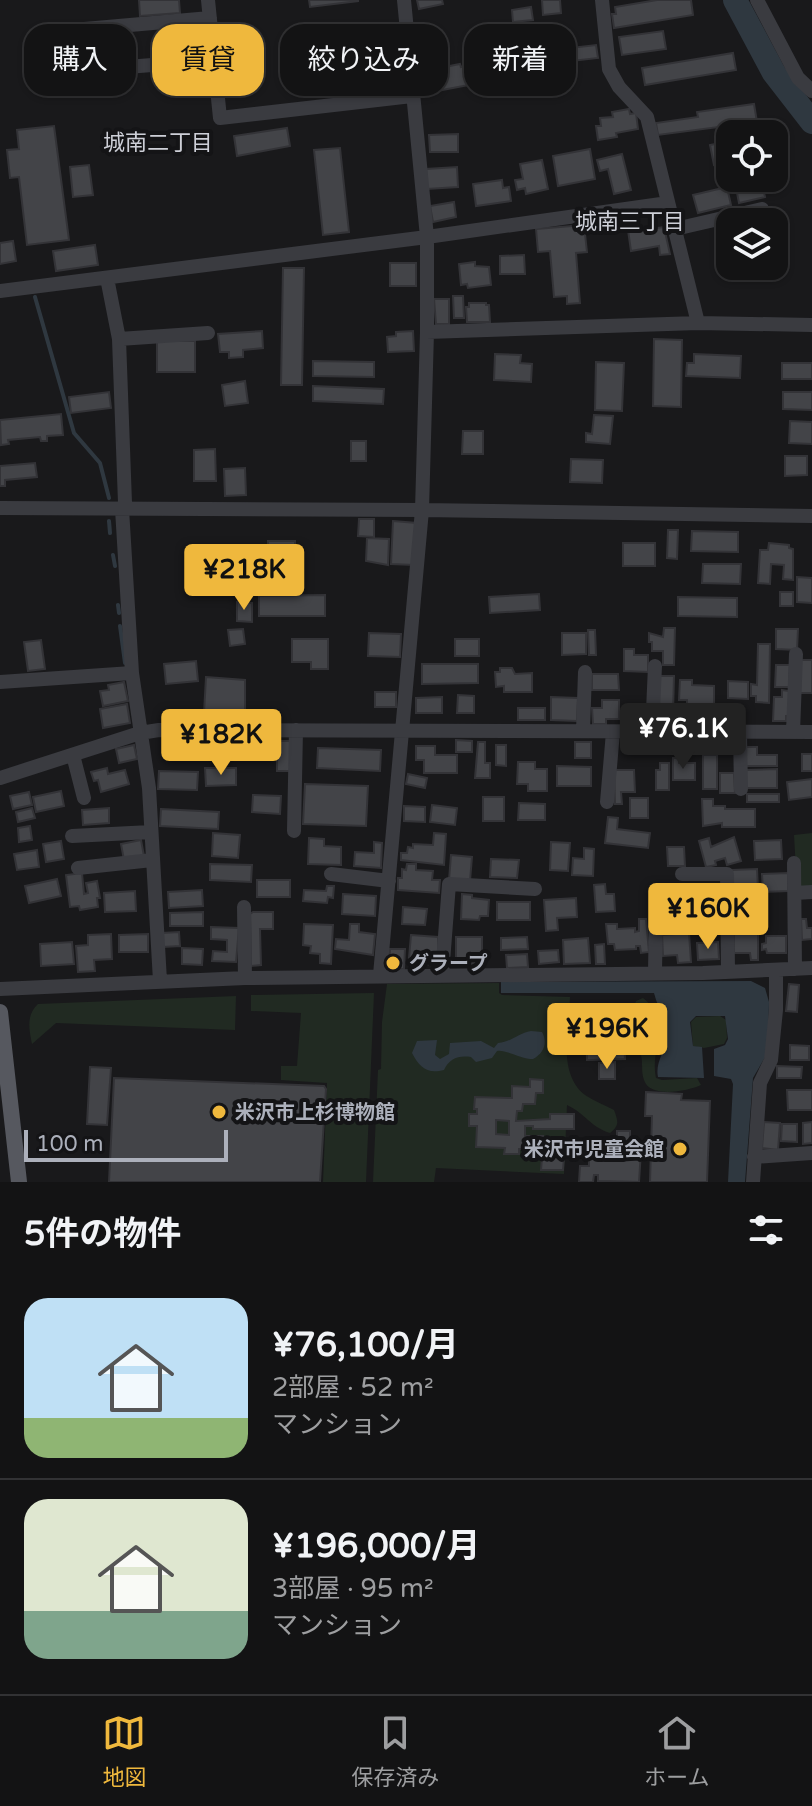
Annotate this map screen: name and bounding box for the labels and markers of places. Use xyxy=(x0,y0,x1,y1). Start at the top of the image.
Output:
pin: ¥218K xyxy=(188,544,300,612)
pin: ¥76.1K xyxy=(618,703,748,771)
pin: ¥182K xyxy=(165,709,277,777)
pin: ¥160K xyxy=(652,883,764,951)
place label: グラープ xyxy=(409,952,488,976)
marker: グラープ xyxy=(384,954,402,972)
pin: ¥196K xyxy=(551,1003,663,1071)
place label: 米沢市上杉博物館 xyxy=(235,1101,395,1125)
marker: 米沢市上杉博物館 xyxy=(210,1103,228,1121)
place label: 米沢市児童会館 xyxy=(524,1138,664,1162)
marker: 米沢市児童会館 xyxy=(671,1140,689,1158)

